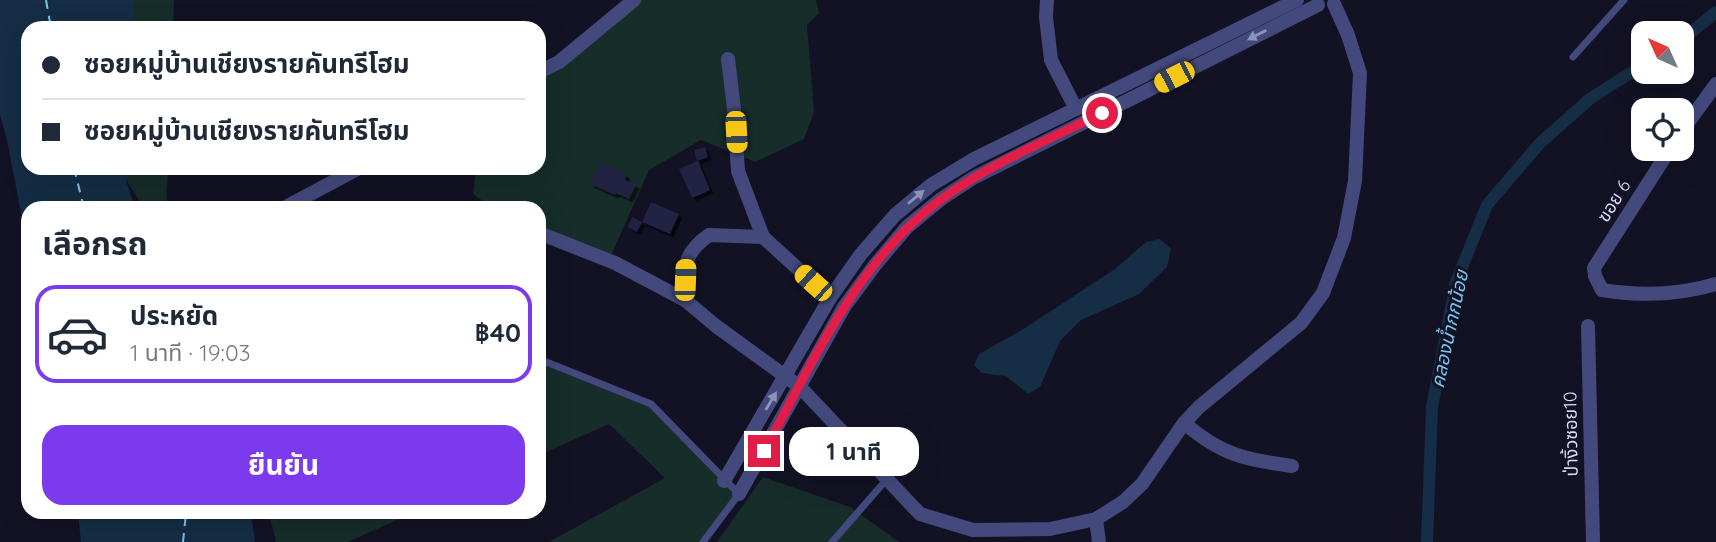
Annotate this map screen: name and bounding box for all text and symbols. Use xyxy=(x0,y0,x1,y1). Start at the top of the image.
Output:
north arrow xyxy=(1631,21,1694,84)
map controls xyxy=(1631,21,1694,161)
one-way arrow xyxy=(1247,30,1267,41)
text: ซอยหมู่บ้านเชียงรายคันทรีโฮม xyxy=(84,47,409,80)
car xyxy=(1151,58,1198,96)
route start xyxy=(1086,97,1118,129)
button: locate xyxy=(1631,98,1694,161)
car xyxy=(725,110,748,154)
text: ซอยหมู่บ้านเชียงรายคันทรีโฮม xyxy=(84,114,409,147)
street label: ฃอย 6 xyxy=(1592,175,1636,226)
one-way arrow xyxy=(908,190,925,205)
text: เลือกรถ xyxy=(42,223,147,263)
car xyxy=(674,259,697,301)
car xyxy=(791,261,836,305)
water label: คลองน้ำกกน้อย xyxy=(1424,266,1474,390)
text: ประหยัด xyxy=(130,299,218,332)
icon: car xyxy=(46,303,109,366)
text: ฿40 xyxy=(475,316,521,349)
text: 1 นาที · 19:03 xyxy=(130,338,251,367)
one-way arrow xyxy=(765,391,777,411)
street label: ป่างิ้วซอย10 xyxy=(1558,391,1583,477)
button: ยืนยัน xyxy=(42,425,525,505)
callout: 1 นาที xyxy=(788,426,918,476)
route end xyxy=(748,435,780,467)
text: 1 นาที xyxy=(826,437,882,466)

